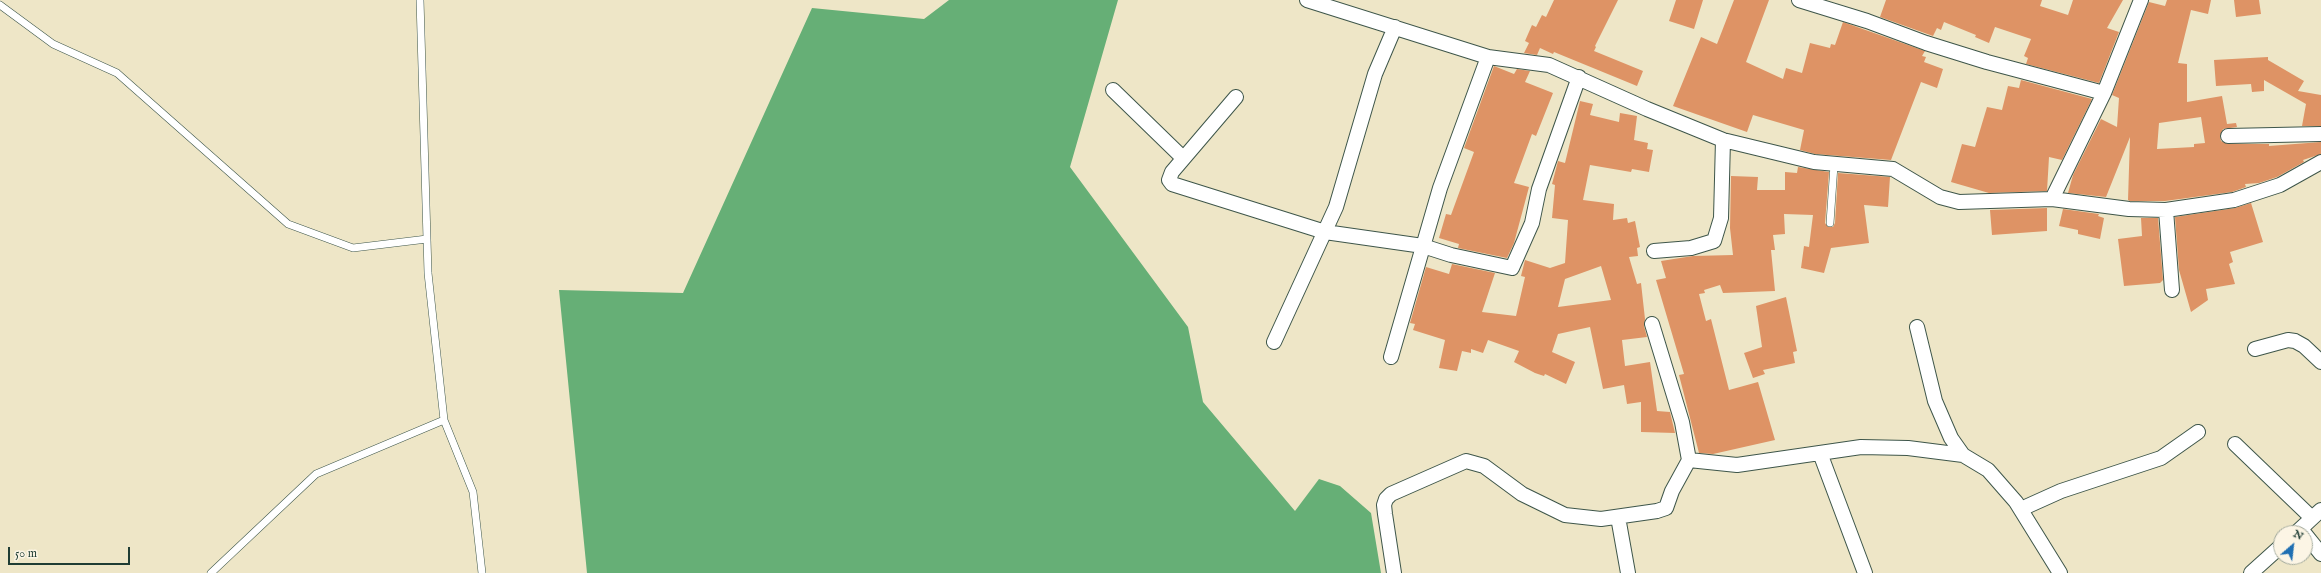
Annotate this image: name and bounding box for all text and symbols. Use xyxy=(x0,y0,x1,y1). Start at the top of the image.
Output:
north arrow xyxy=(2273,525,2313,565)
text: N xyxy=(2291,527,2306,544)
scale bar xyxy=(10,539,132,565)
text: 50 m xyxy=(15,546,37,561)

